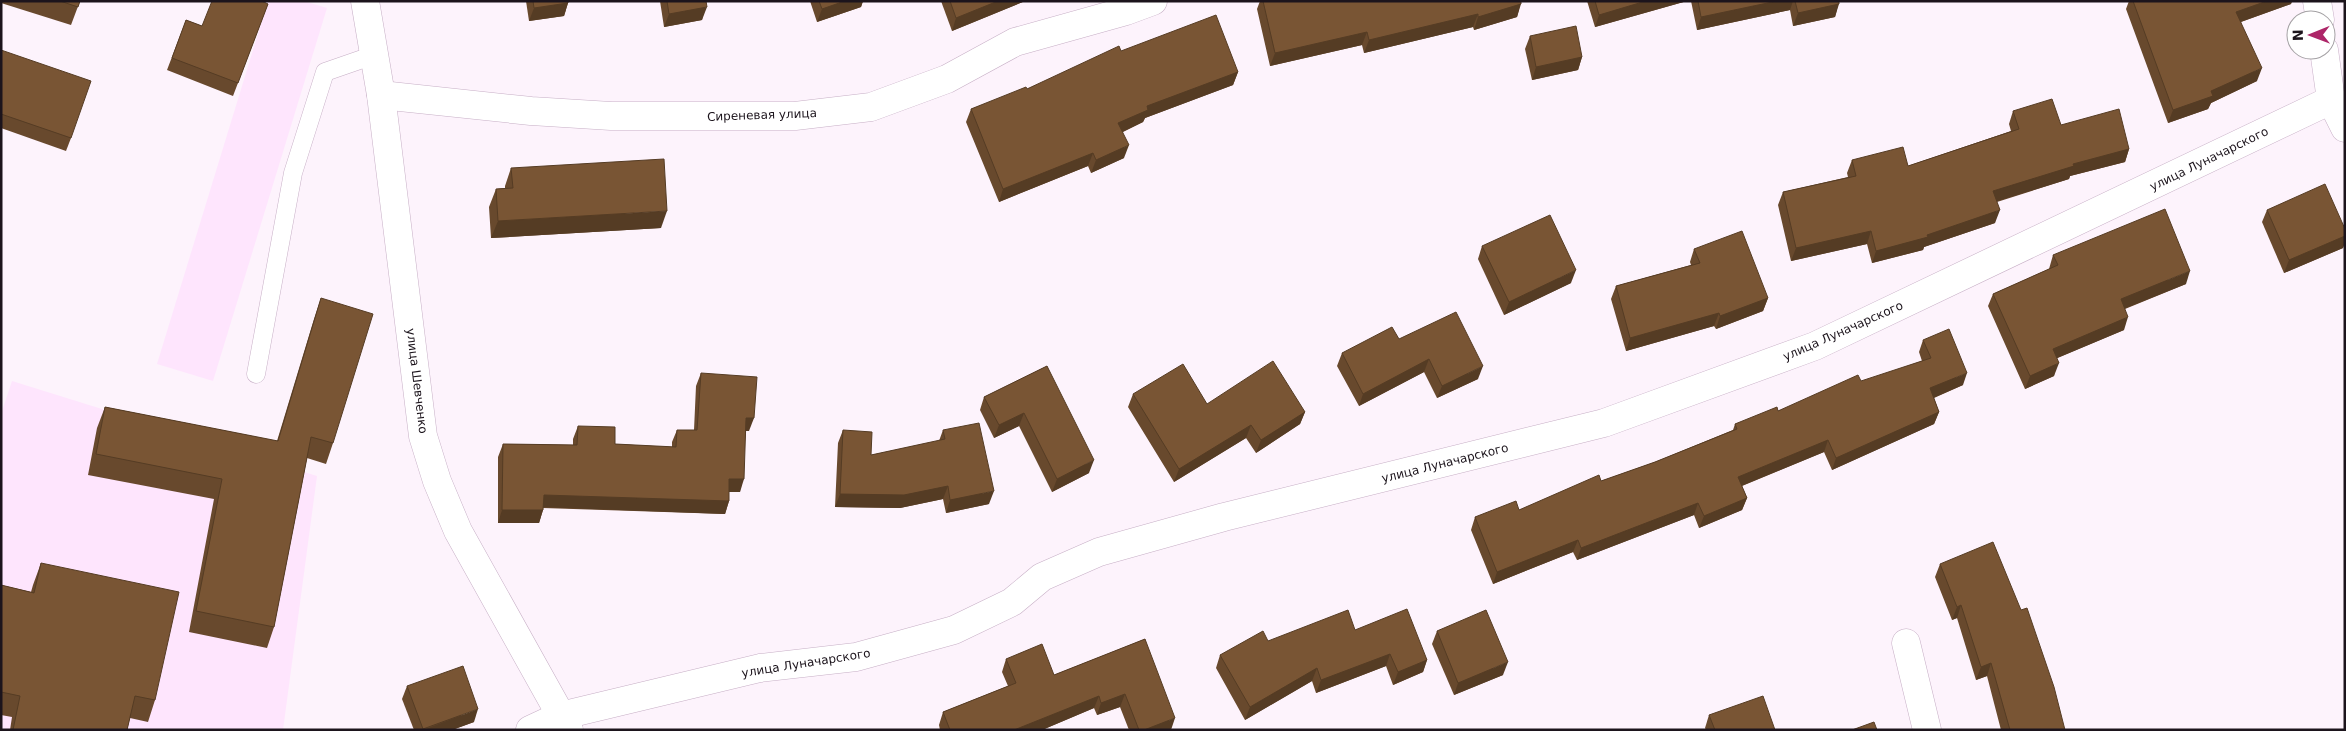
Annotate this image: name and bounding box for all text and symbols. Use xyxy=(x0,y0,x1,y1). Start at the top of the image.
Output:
north arrow xyxy=(2286,10,2336,60)
text: N xyxy=(2290,29,2306,41)
street label: Сиреневая улица xyxy=(707,106,817,124)
street label: улица Луначарского xyxy=(2147,124,2271,194)
street label: улица Луначарского xyxy=(1781,298,1905,364)
street label: улица Шевченко xyxy=(404,327,430,435)
street label: улица Луначарского xyxy=(1380,440,1510,486)
street label: улица Луначарского xyxy=(741,646,871,680)

